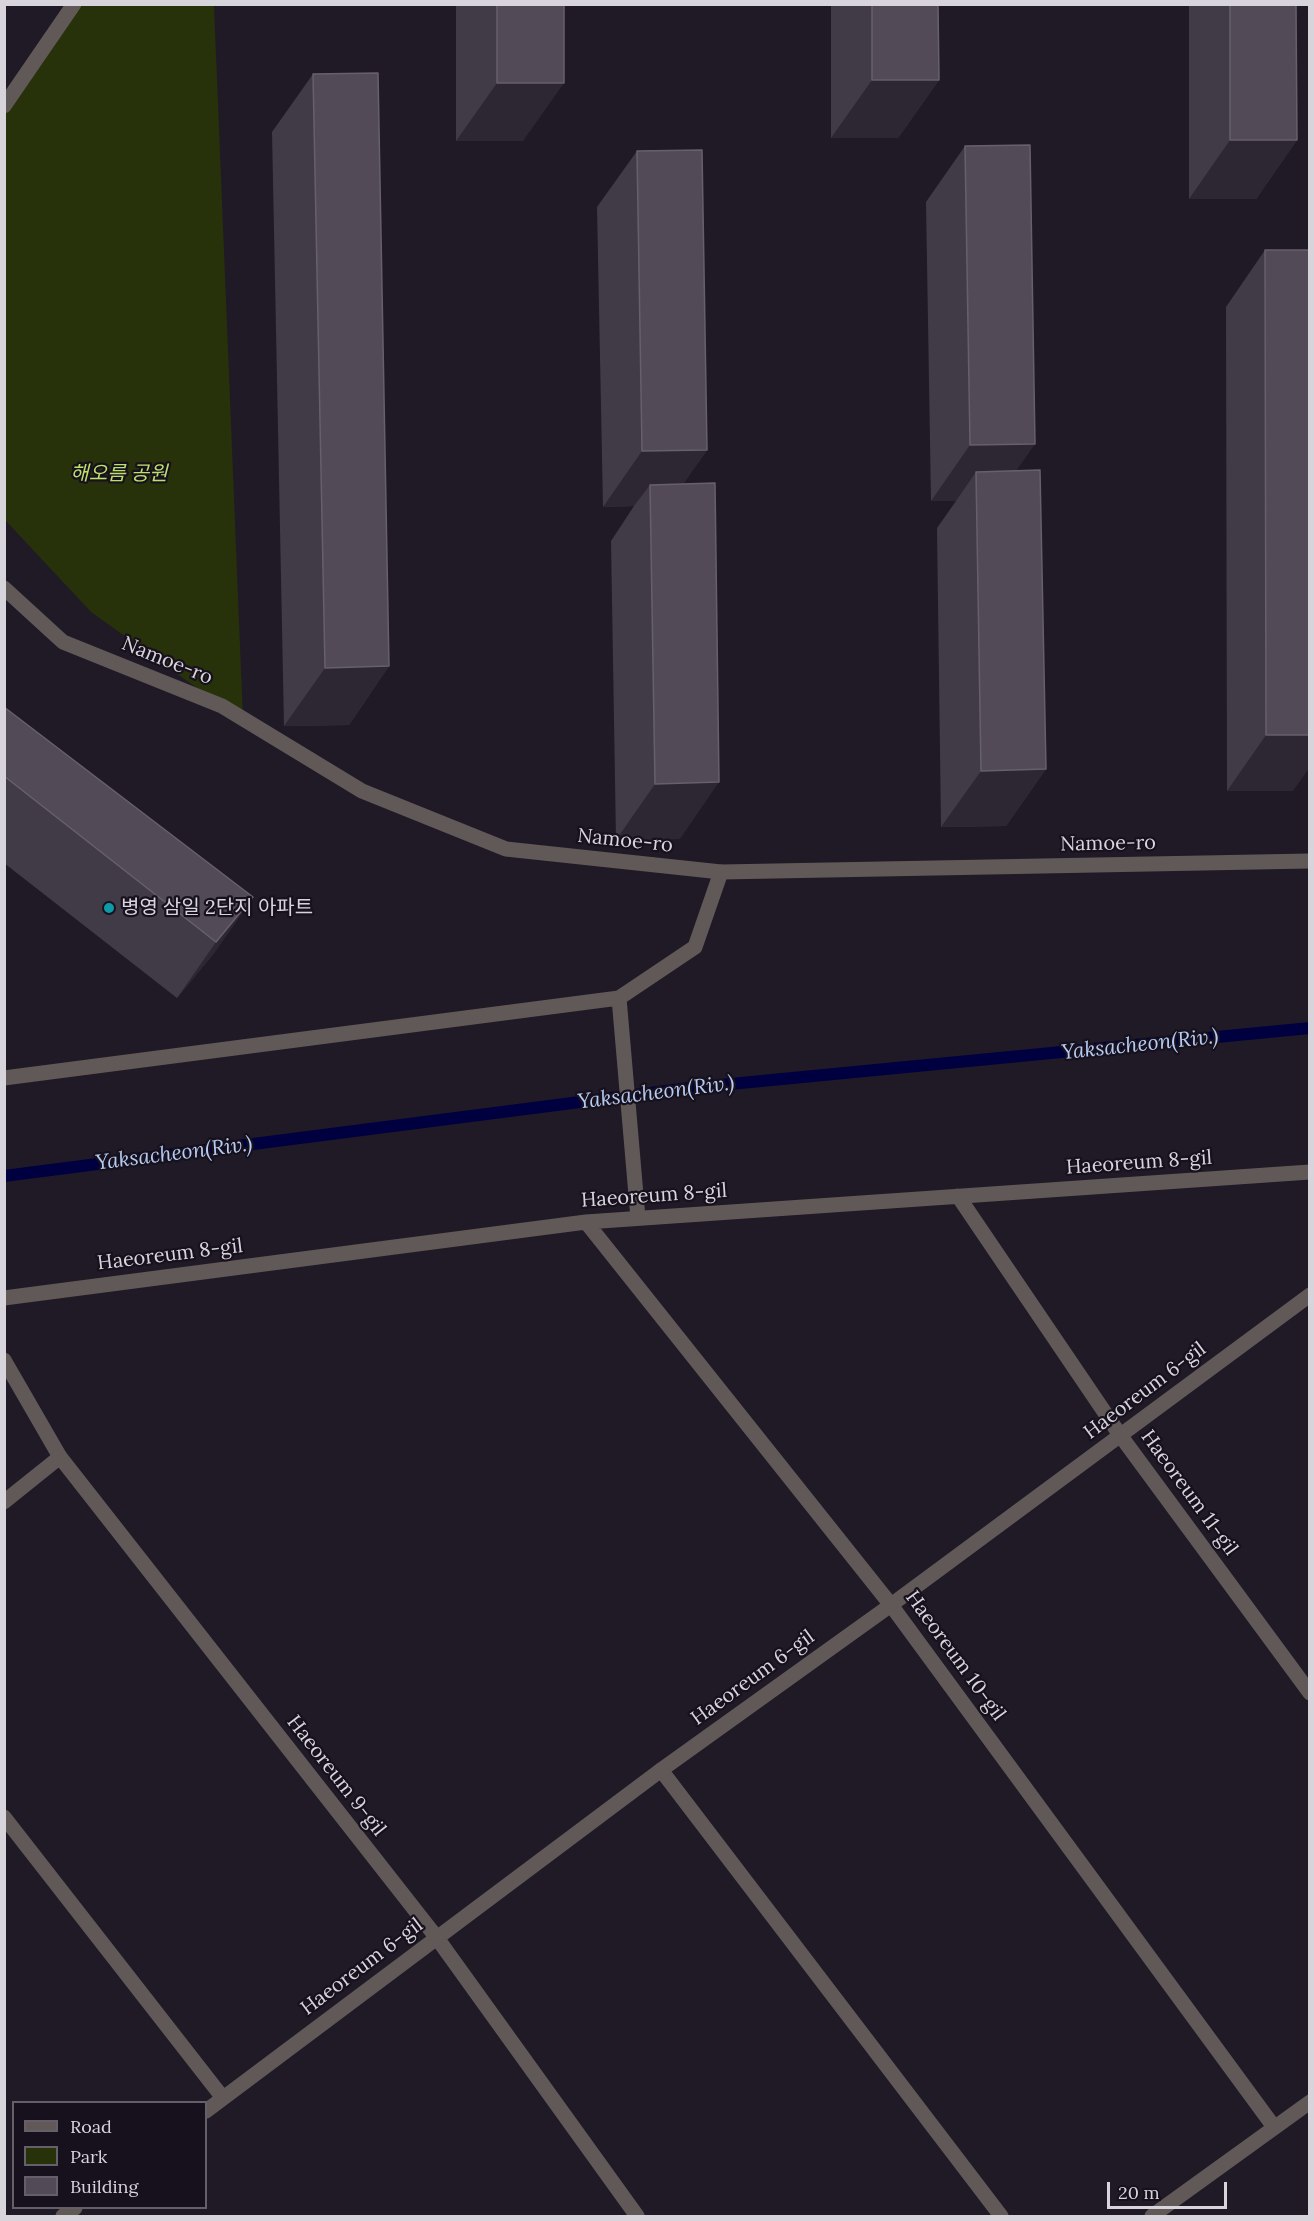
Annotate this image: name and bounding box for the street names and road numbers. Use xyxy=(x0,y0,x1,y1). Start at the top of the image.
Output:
street label: Namoe-ro xyxy=(118,632,216,690)
street label: Namoe-ro xyxy=(576,824,674,858)
street label: Namoe-ro xyxy=(1060,831,1156,857)
street label: Haeoreum 8-gil xyxy=(1065,1146,1213,1180)
street label: Haeoreum 8-gil xyxy=(580,1179,728,1213)
street label: Haeoreum 8-gil xyxy=(96,1234,244,1276)
street label: Haeoreum 6-gil xyxy=(1079,1337,1211,1445)
street label: Haeoreum 11-gil xyxy=(1135,1426,1243,1560)
street label: Haeoreum 10-gil xyxy=(900,1586,1010,1726)
street label: Haeoreum 6-gil xyxy=(687,1625,819,1731)
street label: Haeoreum 9-gil xyxy=(281,1711,391,1841)
street label: Haeoreum 6-gil xyxy=(296,1913,428,2021)

